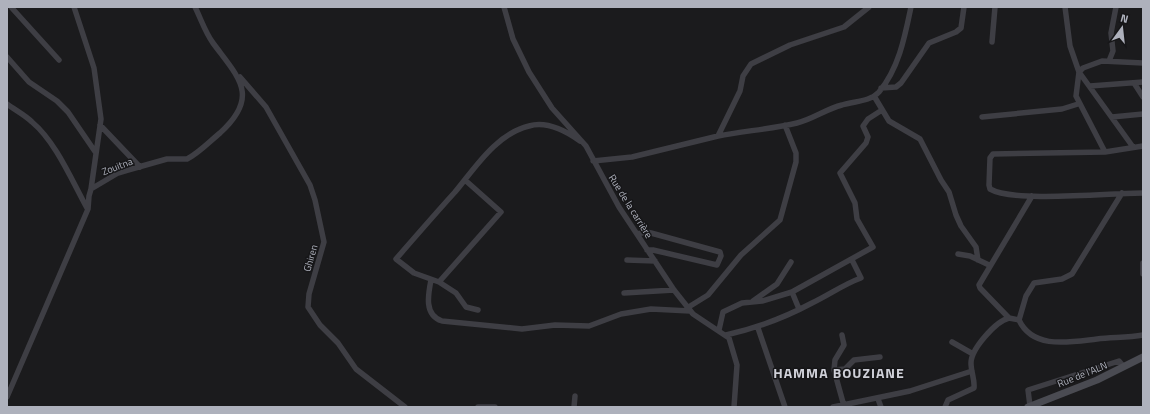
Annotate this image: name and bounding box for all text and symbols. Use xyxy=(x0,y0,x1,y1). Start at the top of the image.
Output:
north arrow xyxy=(1102,8,1142,48)
text: N xyxy=(1119,10,1130,27)
street label: Zouitna xyxy=(100,154,135,179)
street label: Rue de la carrière xyxy=(605,171,656,241)
street label: Ghiren xyxy=(299,243,321,273)
street label: Rue de l'ALN xyxy=(1055,358,1109,391)
district label: HAMMA BOUZIANE xyxy=(773,362,905,383)

